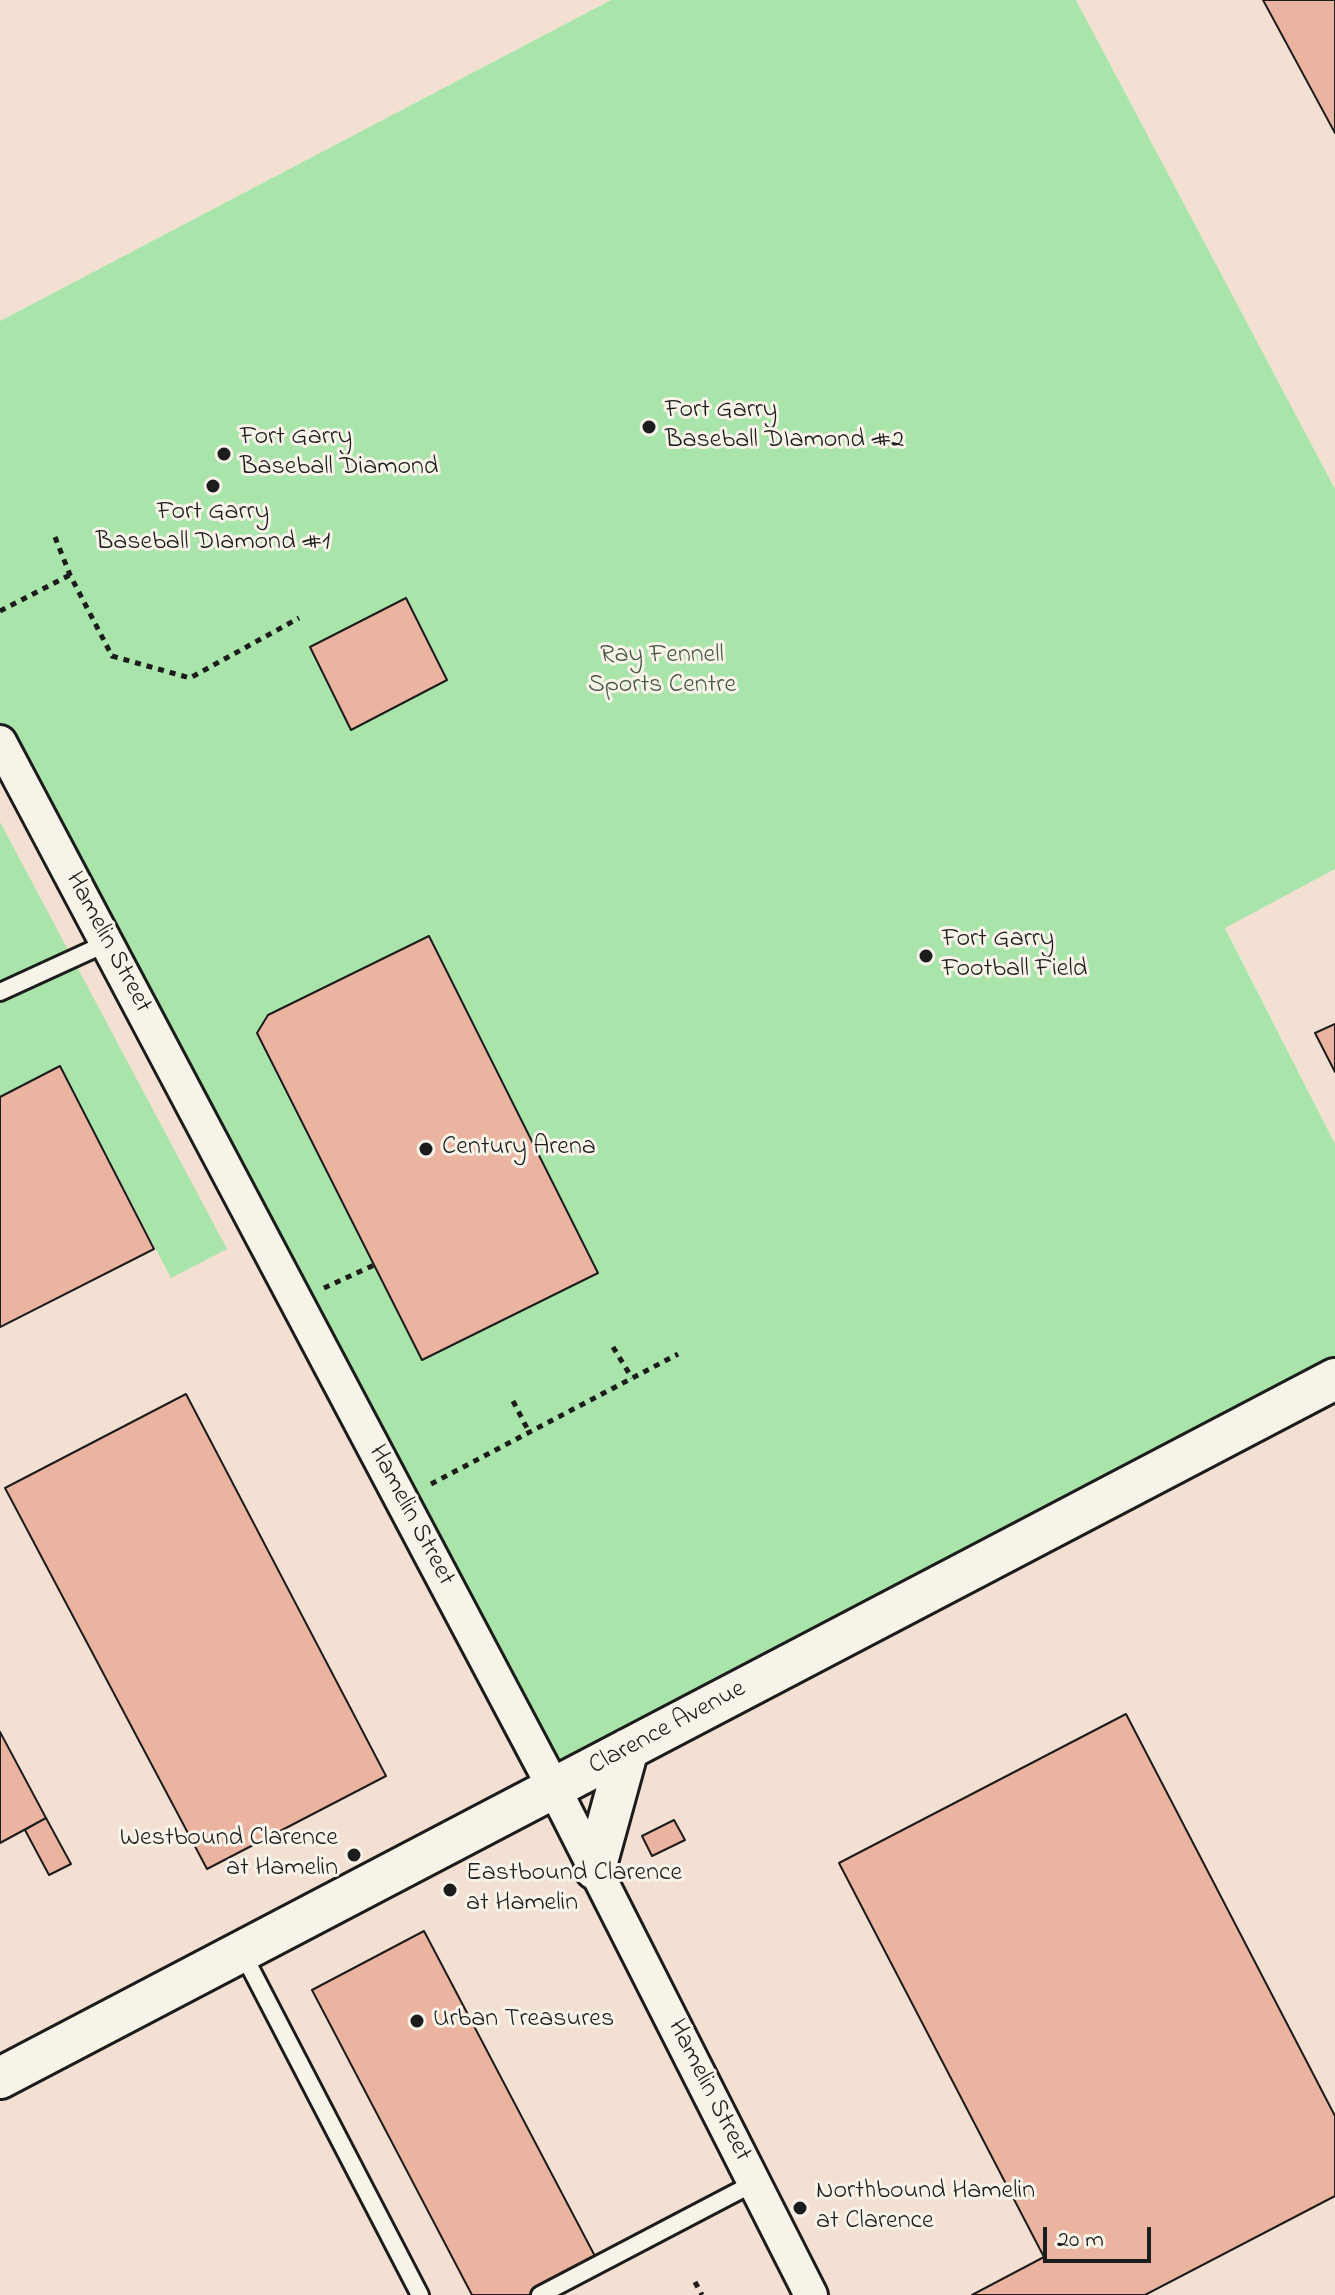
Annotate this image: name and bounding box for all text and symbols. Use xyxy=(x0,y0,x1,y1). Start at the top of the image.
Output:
place label: Fort Garry Baseball DIamond #2 xyxy=(665,396,904,458)
marker: Fort Garry Baseball DIamond #2 xyxy=(640,418,658,436)
place label: Fort Garry Baseball Diamond xyxy=(240,423,438,484)
marker: Fort Garry Baseball Diamond xyxy=(215,445,233,463)
marker: Fort Garry Baseball DIamond #1 xyxy=(204,477,222,495)
place label: Fort Garry Baseball DIamond #1 xyxy=(96,498,330,560)
park label: Ray Fennell Sports Centre xyxy=(588,641,736,702)
street label: Hamelin Street xyxy=(57,867,157,1019)
place label: Fort Garry Football Field xyxy=(942,925,1087,986)
marker: Fort Garry Football Field xyxy=(917,947,935,965)
place label: Century Arena xyxy=(442,1133,596,1165)
marker: Century Arena xyxy=(417,1140,435,1158)
street label: Hamelin Street xyxy=(360,1440,460,1592)
street label: Clarence Avenue xyxy=(584,1675,752,1783)
place label: Westbound Clarence at Hamelin xyxy=(120,1824,338,1886)
marker: Westbound Clarence at Hamelin xyxy=(345,1846,363,1864)
place label: Eastbound Clarence at Hamelin xyxy=(466,1859,682,1920)
marker: Eastbound Clarence at Hamelin xyxy=(441,1881,459,1899)
place label: Urban Treasures xyxy=(433,2005,614,2037)
marker: Urban Treasures xyxy=(408,2012,426,2030)
street label: Hamelin Street xyxy=(659,2015,757,2167)
place label: Northbound Hamelin at Clarence xyxy=(816,2177,1035,2238)
marker: Northbound Hamelin at Clarence xyxy=(791,2199,809,2217)
scale bar xyxy=(1047,2211,1155,2261)
text: 20 m xyxy=(1057,2223,1104,2258)

